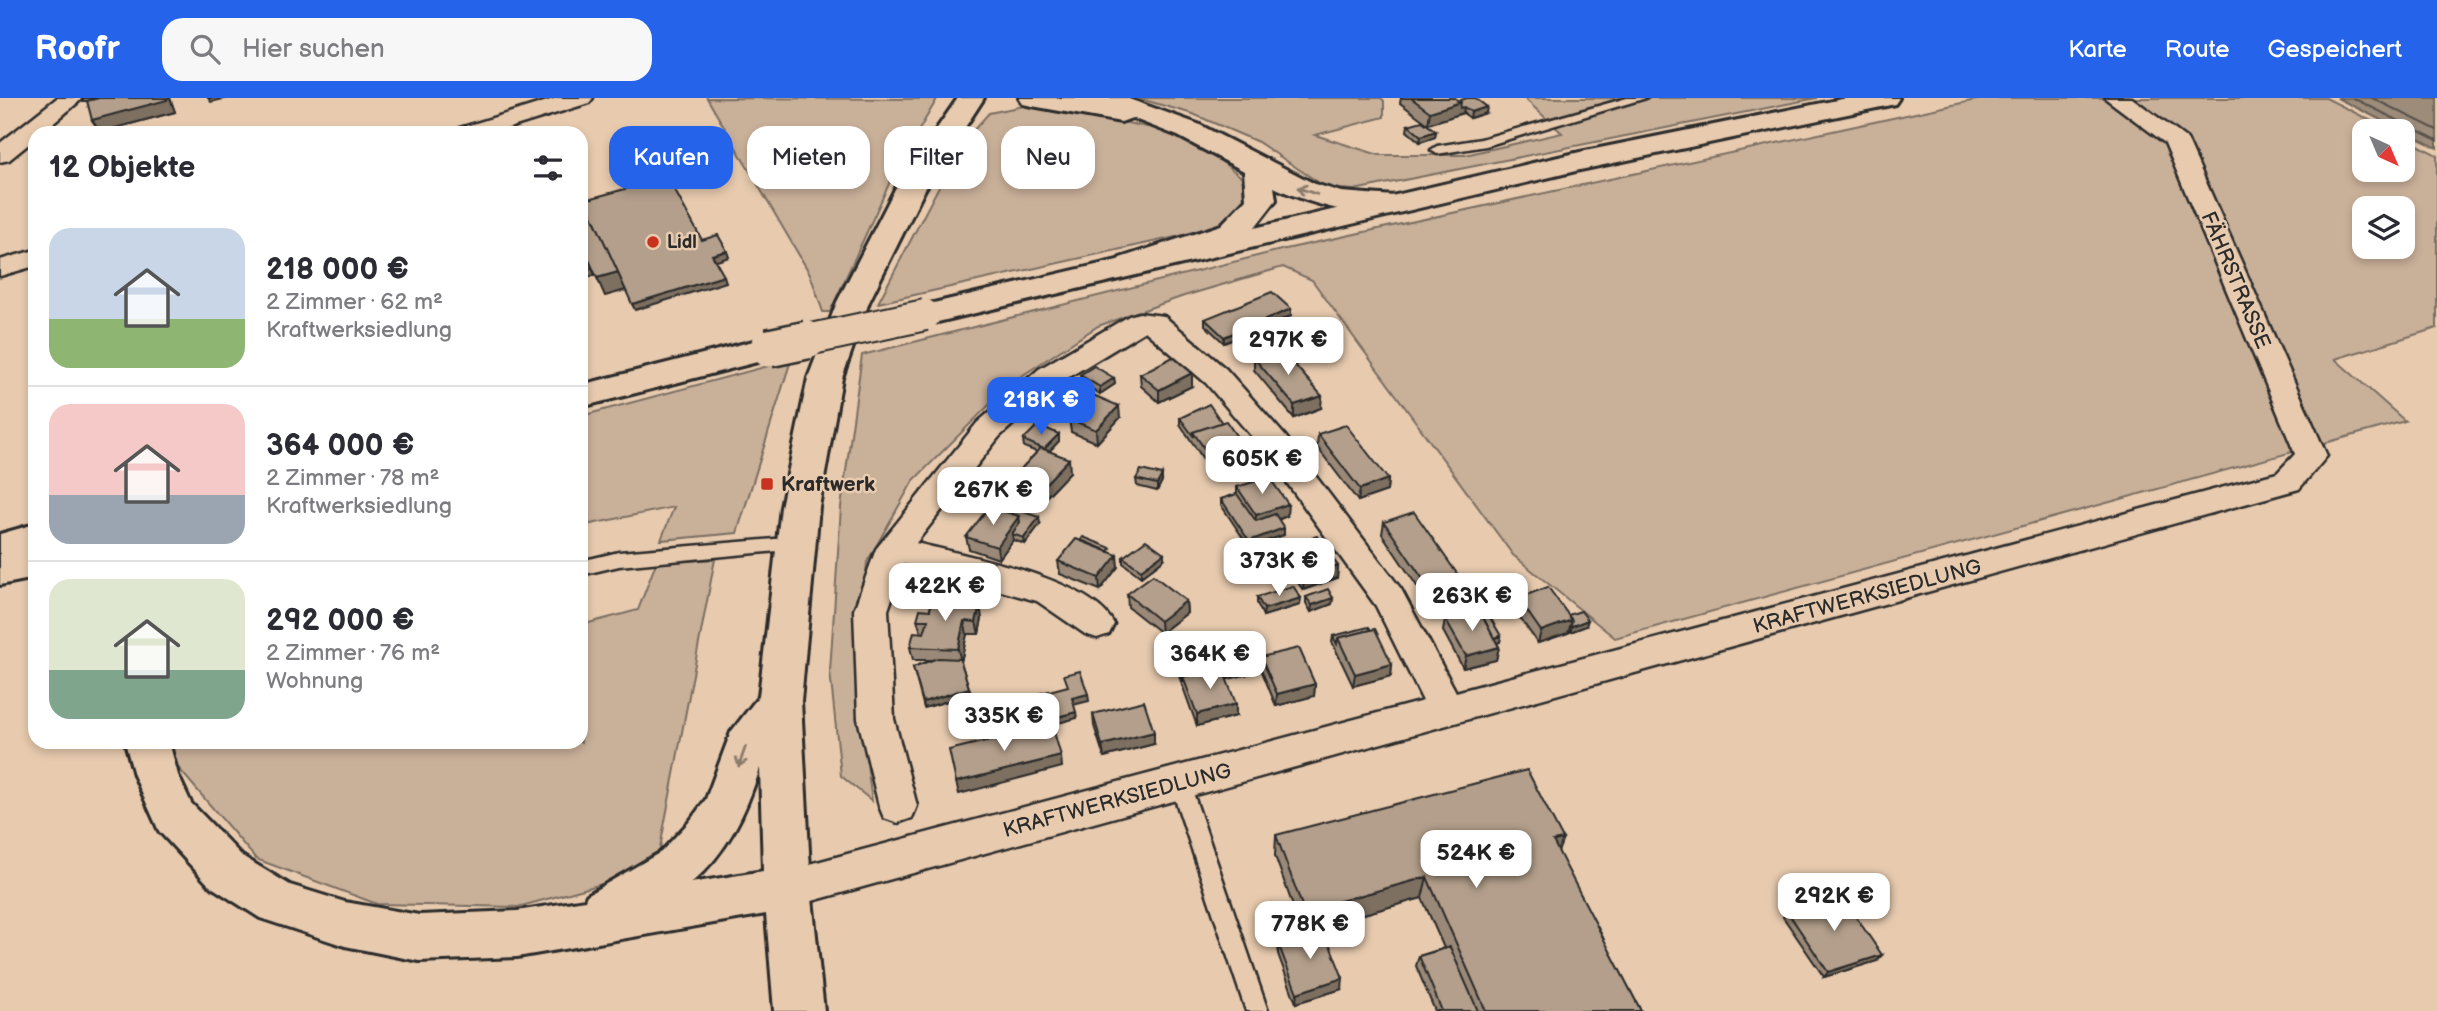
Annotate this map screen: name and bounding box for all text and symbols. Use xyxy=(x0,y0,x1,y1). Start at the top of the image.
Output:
search box xyxy=(162,18,652,81)
text: Roofr xyxy=(35,29,120,69)
icon: search xyxy=(186,30,224,68)
text: Hier suchen xyxy=(242,34,385,65)
text: Karte xyxy=(2068,35,2127,64)
text: Route xyxy=(2165,35,2230,64)
text: Gespeichert xyxy=(2268,35,2402,64)
north arrow xyxy=(2352,119,2415,182)
map controls xyxy=(2352,119,2415,259)
chip: Kaufen xyxy=(609,126,733,189)
chip: Mieten xyxy=(747,126,870,189)
chip: Filter xyxy=(884,126,987,189)
chip: Neu xyxy=(1001,126,1095,189)
icon: filters xyxy=(529,149,567,187)
text: 12 Objekte xyxy=(49,150,195,186)
one-way arrow xyxy=(1296,184,1318,196)
button: layers xyxy=(2352,196,2415,259)
street label: FÄHRSTRASSE xyxy=(2195,208,2276,352)
place label: Lidl xyxy=(667,232,697,253)
marker: Lidl xyxy=(645,234,661,250)
text: 218 000 € xyxy=(266,252,409,288)
icon: home xyxy=(105,256,189,340)
text: 2 Zimmer · 62 m² xyxy=(266,288,443,316)
text: Kraftwerksiedlung xyxy=(266,316,452,344)
pin: 297K € xyxy=(1231,317,1345,377)
text: 297K € xyxy=(1248,326,1328,354)
pin: 218K € xyxy=(984,378,1098,437)
text: 218K € xyxy=(1003,386,1079,414)
text: 364 000 € xyxy=(266,428,414,464)
icon: home xyxy=(105,432,189,516)
pin: 605K € xyxy=(1205,436,1319,496)
text: 605K € xyxy=(1222,445,1302,473)
text: 2 Zimmer · 78 m² xyxy=(266,464,440,492)
pin: 267K € xyxy=(936,468,1050,527)
place label: Kraftwerk xyxy=(781,472,875,497)
marker: Kraftwerk xyxy=(759,476,775,492)
text: 267K € xyxy=(953,476,1033,504)
text: Kraftwerksiedlung xyxy=(266,492,452,520)
pin: 373K € xyxy=(1222,538,1336,598)
text: 373K € xyxy=(1240,547,1318,575)
street label: KRAFTWERKSIEDLUNG xyxy=(1750,554,1984,639)
pin: 422K € xyxy=(888,564,1002,623)
text: 422K € xyxy=(905,572,985,600)
pin: 263K € xyxy=(1415,574,1529,633)
text: 263K € xyxy=(1432,582,1512,610)
text: 292 000 € xyxy=(266,603,414,639)
icon: home xyxy=(105,607,189,691)
pin: 364K € xyxy=(1153,632,1267,691)
text: 2 Zimmer · 76 m² xyxy=(266,639,440,667)
text: 364K € xyxy=(1170,640,1250,668)
text: Wohnung xyxy=(266,667,363,695)
pin: 335K € xyxy=(947,694,1061,753)
text: 335K € xyxy=(964,702,1044,730)
one-way arrow xyxy=(735,746,748,768)
street label: KRAFTWERKSIEDLUNG xyxy=(1000,758,1234,843)
pin: 524K € xyxy=(1419,830,1533,890)
text: 524K € xyxy=(1437,839,1515,867)
pin: 292K € xyxy=(1777,874,1891,933)
text: 292K € xyxy=(1794,882,1874,910)
pin: 778K € xyxy=(1253,902,1367,961)
text: 778K € xyxy=(1271,910,1349,938)

